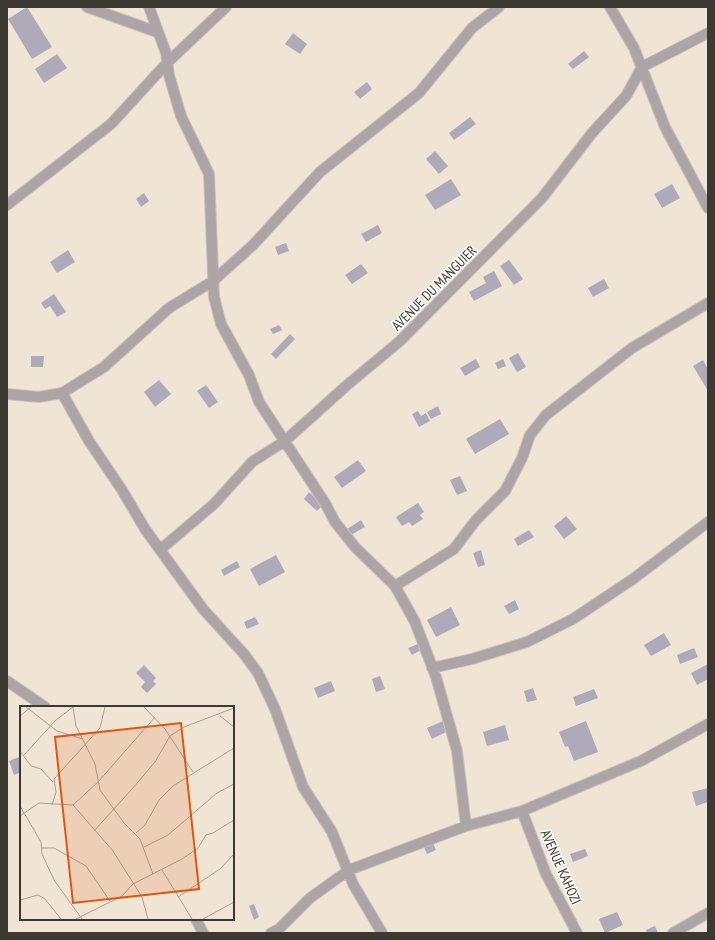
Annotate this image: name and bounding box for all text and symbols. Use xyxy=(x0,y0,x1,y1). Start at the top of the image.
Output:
street label: AVENUE DU MANGUIER xyxy=(388,241,481,334)
inset map xyxy=(20,706,234,920)
street label: AVENUE KAHOZI xyxy=(537,827,585,907)

